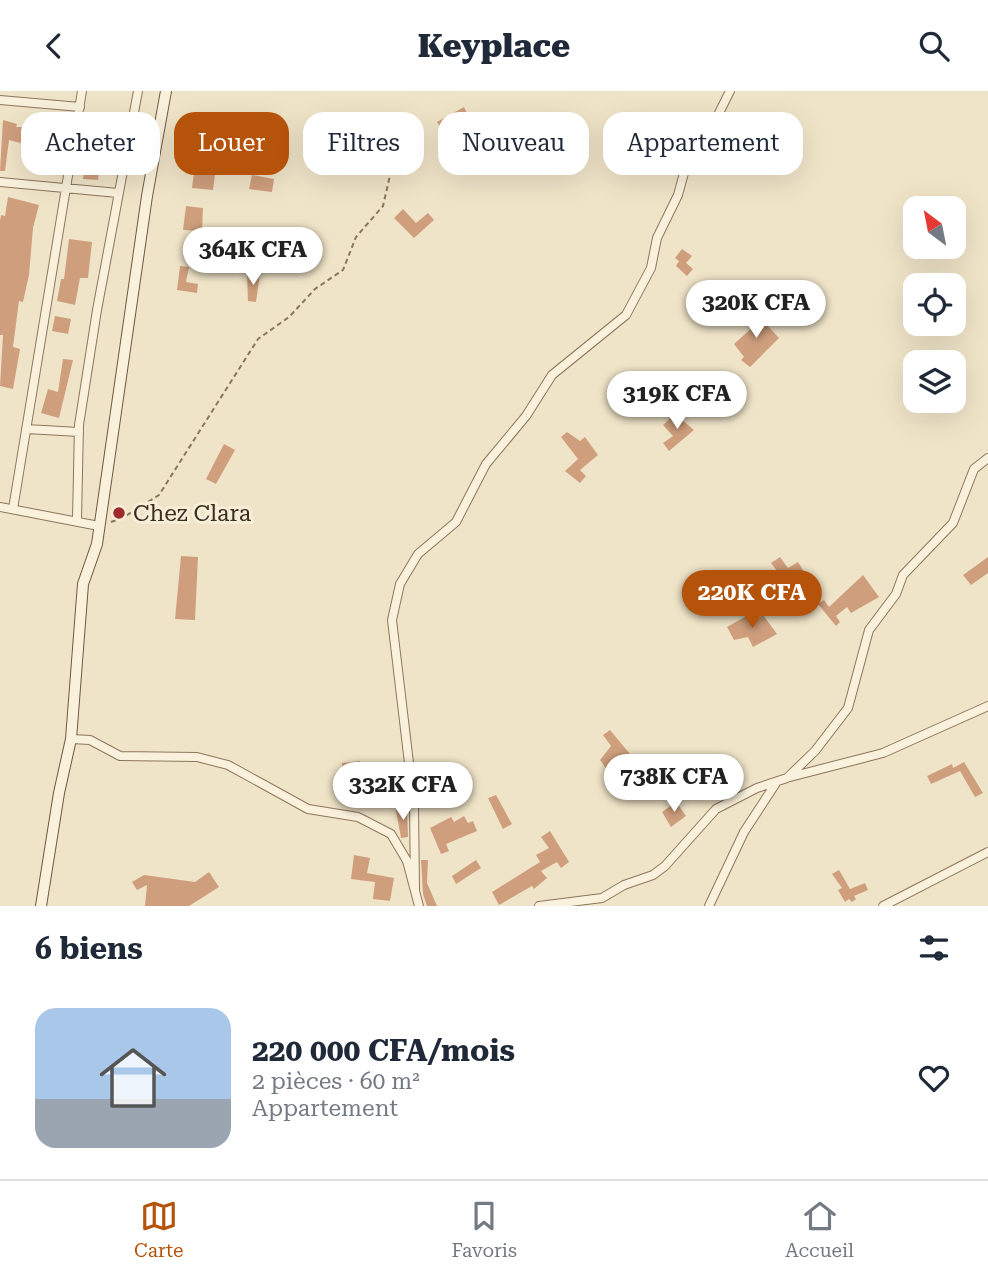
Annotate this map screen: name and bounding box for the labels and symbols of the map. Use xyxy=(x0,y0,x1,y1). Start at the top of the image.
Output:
north arrow xyxy=(903,196,966,259)
pin: 364K CFA xyxy=(181,227,325,287)
pin: 320K CFA xyxy=(684,281,828,340)
pin: 319K CFA xyxy=(605,371,749,431)
place label: Chez Clara xyxy=(133,500,252,527)
marker: Chez Clara xyxy=(111,505,127,521)
pin: 220K CFA xyxy=(680,571,824,630)
pin: 738K CFA xyxy=(602,755,746,814)
pin: 332K CFA xyxy=(331,763,475,822)

